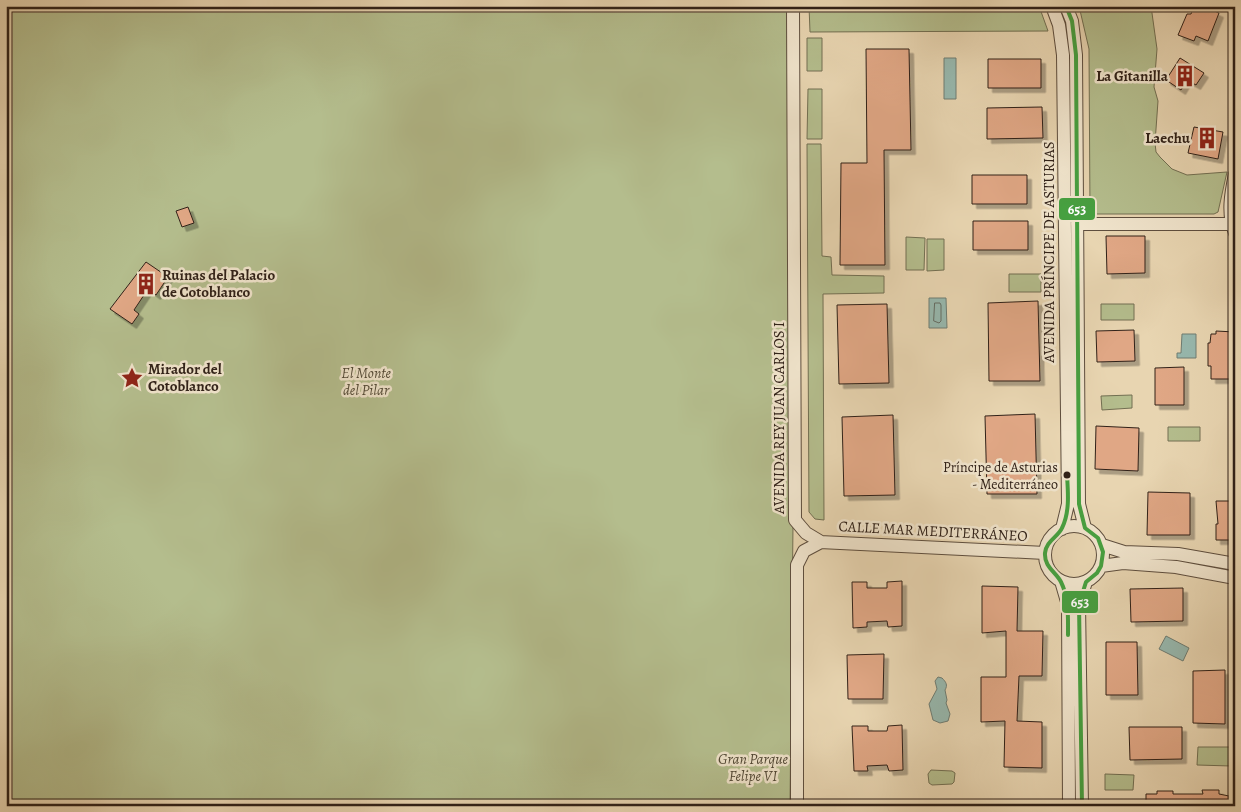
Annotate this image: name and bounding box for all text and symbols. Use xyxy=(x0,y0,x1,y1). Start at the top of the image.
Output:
building icon: La Gitanilla xyxy=(1172,63,1198,89)
place label: La Gitanilla xyxy=(1096,66,1169,86)
building icon: Laechu xyxy=(1194,125,1220,151)
place label: Laechu xyxy=(1145,128,1191,148)
street label: AVENIDA PRÍNCIPE DE ASTURIAS xyxy=(1039,141,1059,364)
line badge: 653 xyxy=(1058,197,1096,221)
text: 653 xyxy=(1068,200,1086,219)
place label: Ruinas del Palacio de Cotoblanco xyxy=(162,265,275,302)
building icon: Ruinas del Palacio de Cotoblanco xyxy=(133,271,159,297)
street label: AVENIDA REY JUAN CARLOS I xyxy=(769,322,789,515)
place label: Mirador del Cotoblanco xyxy=(148,359,222,396)
park label: El Monte del Pilar xyxy=(341,363,391,400)
place icon: Mirador del Cotoblanco xyxy=(119,365,145,391)
place label: Príncipe de Asturias - Mediterráneo xyxy=(943,458,1058,494)
marker: Príncipe de Asturias - Mediterráneo xyxy=(1062,470,1072,480)
street label: CALLE MAR MEDITERRÁNEO xyxy=(838,516,1028,546)
line badge: 653 xyxy=(1061,590,1099,614)
text: 653 xyxy=(1071,593,1089,612)
park label: Gran Parque Felipe VI xyxy=(718,749,789,786)

